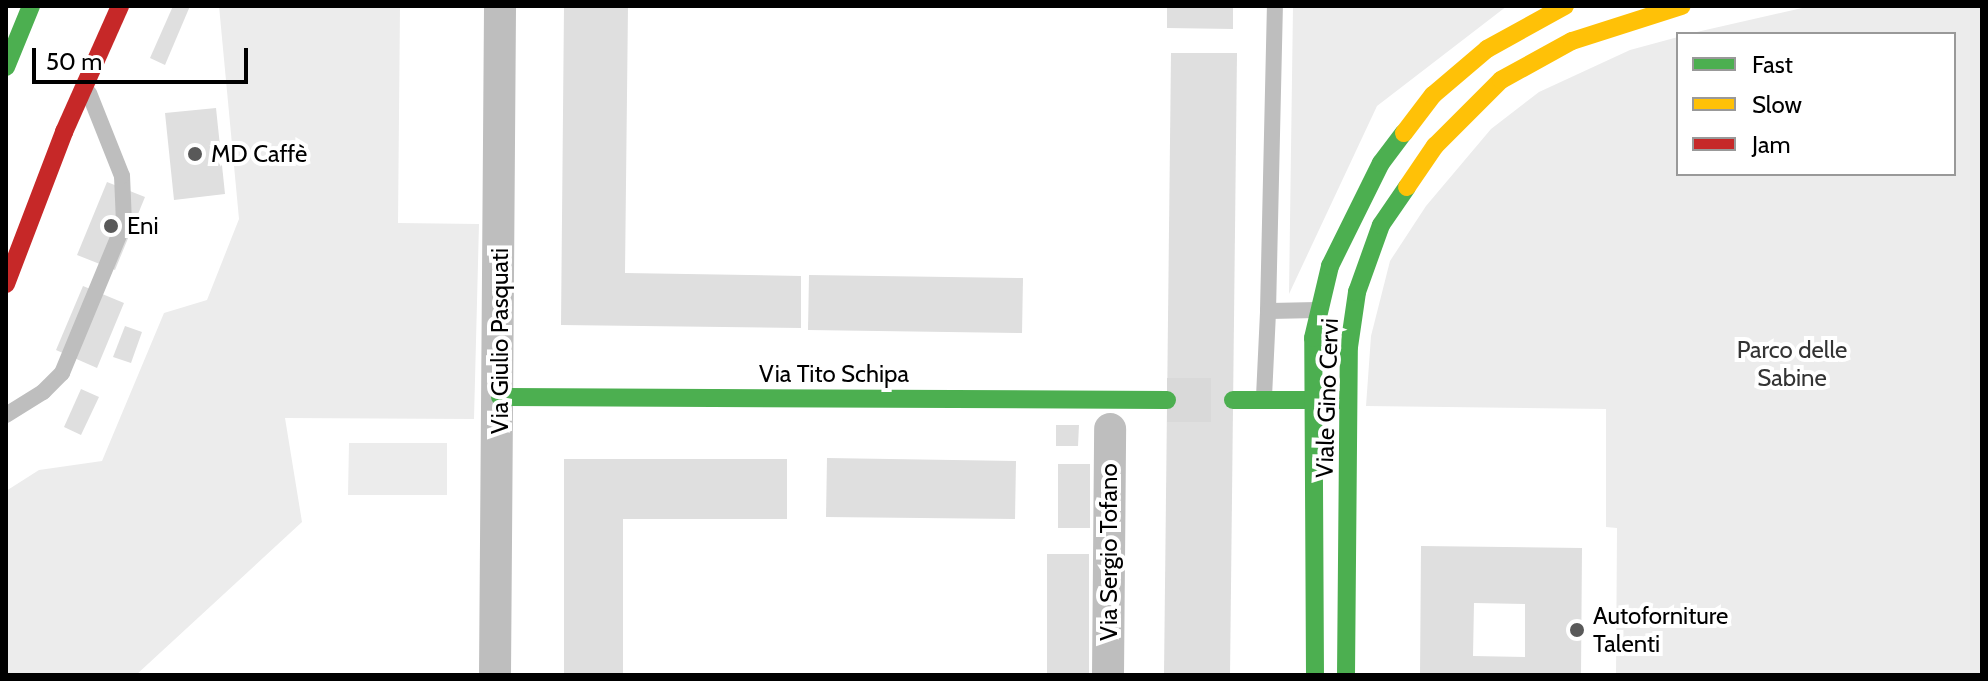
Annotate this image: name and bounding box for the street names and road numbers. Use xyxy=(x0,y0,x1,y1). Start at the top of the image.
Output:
street label: Via Giulio Pasquati xyxy=(486,248,514,434)
street label: Viale Gino Cervi xyxy=(1310,318,1344,478)
street label: Via Tito Schipa xyxy=(759,360,909,388)
street label: Via Sergio Tofano xyxy=(1095,463,1123,641)

